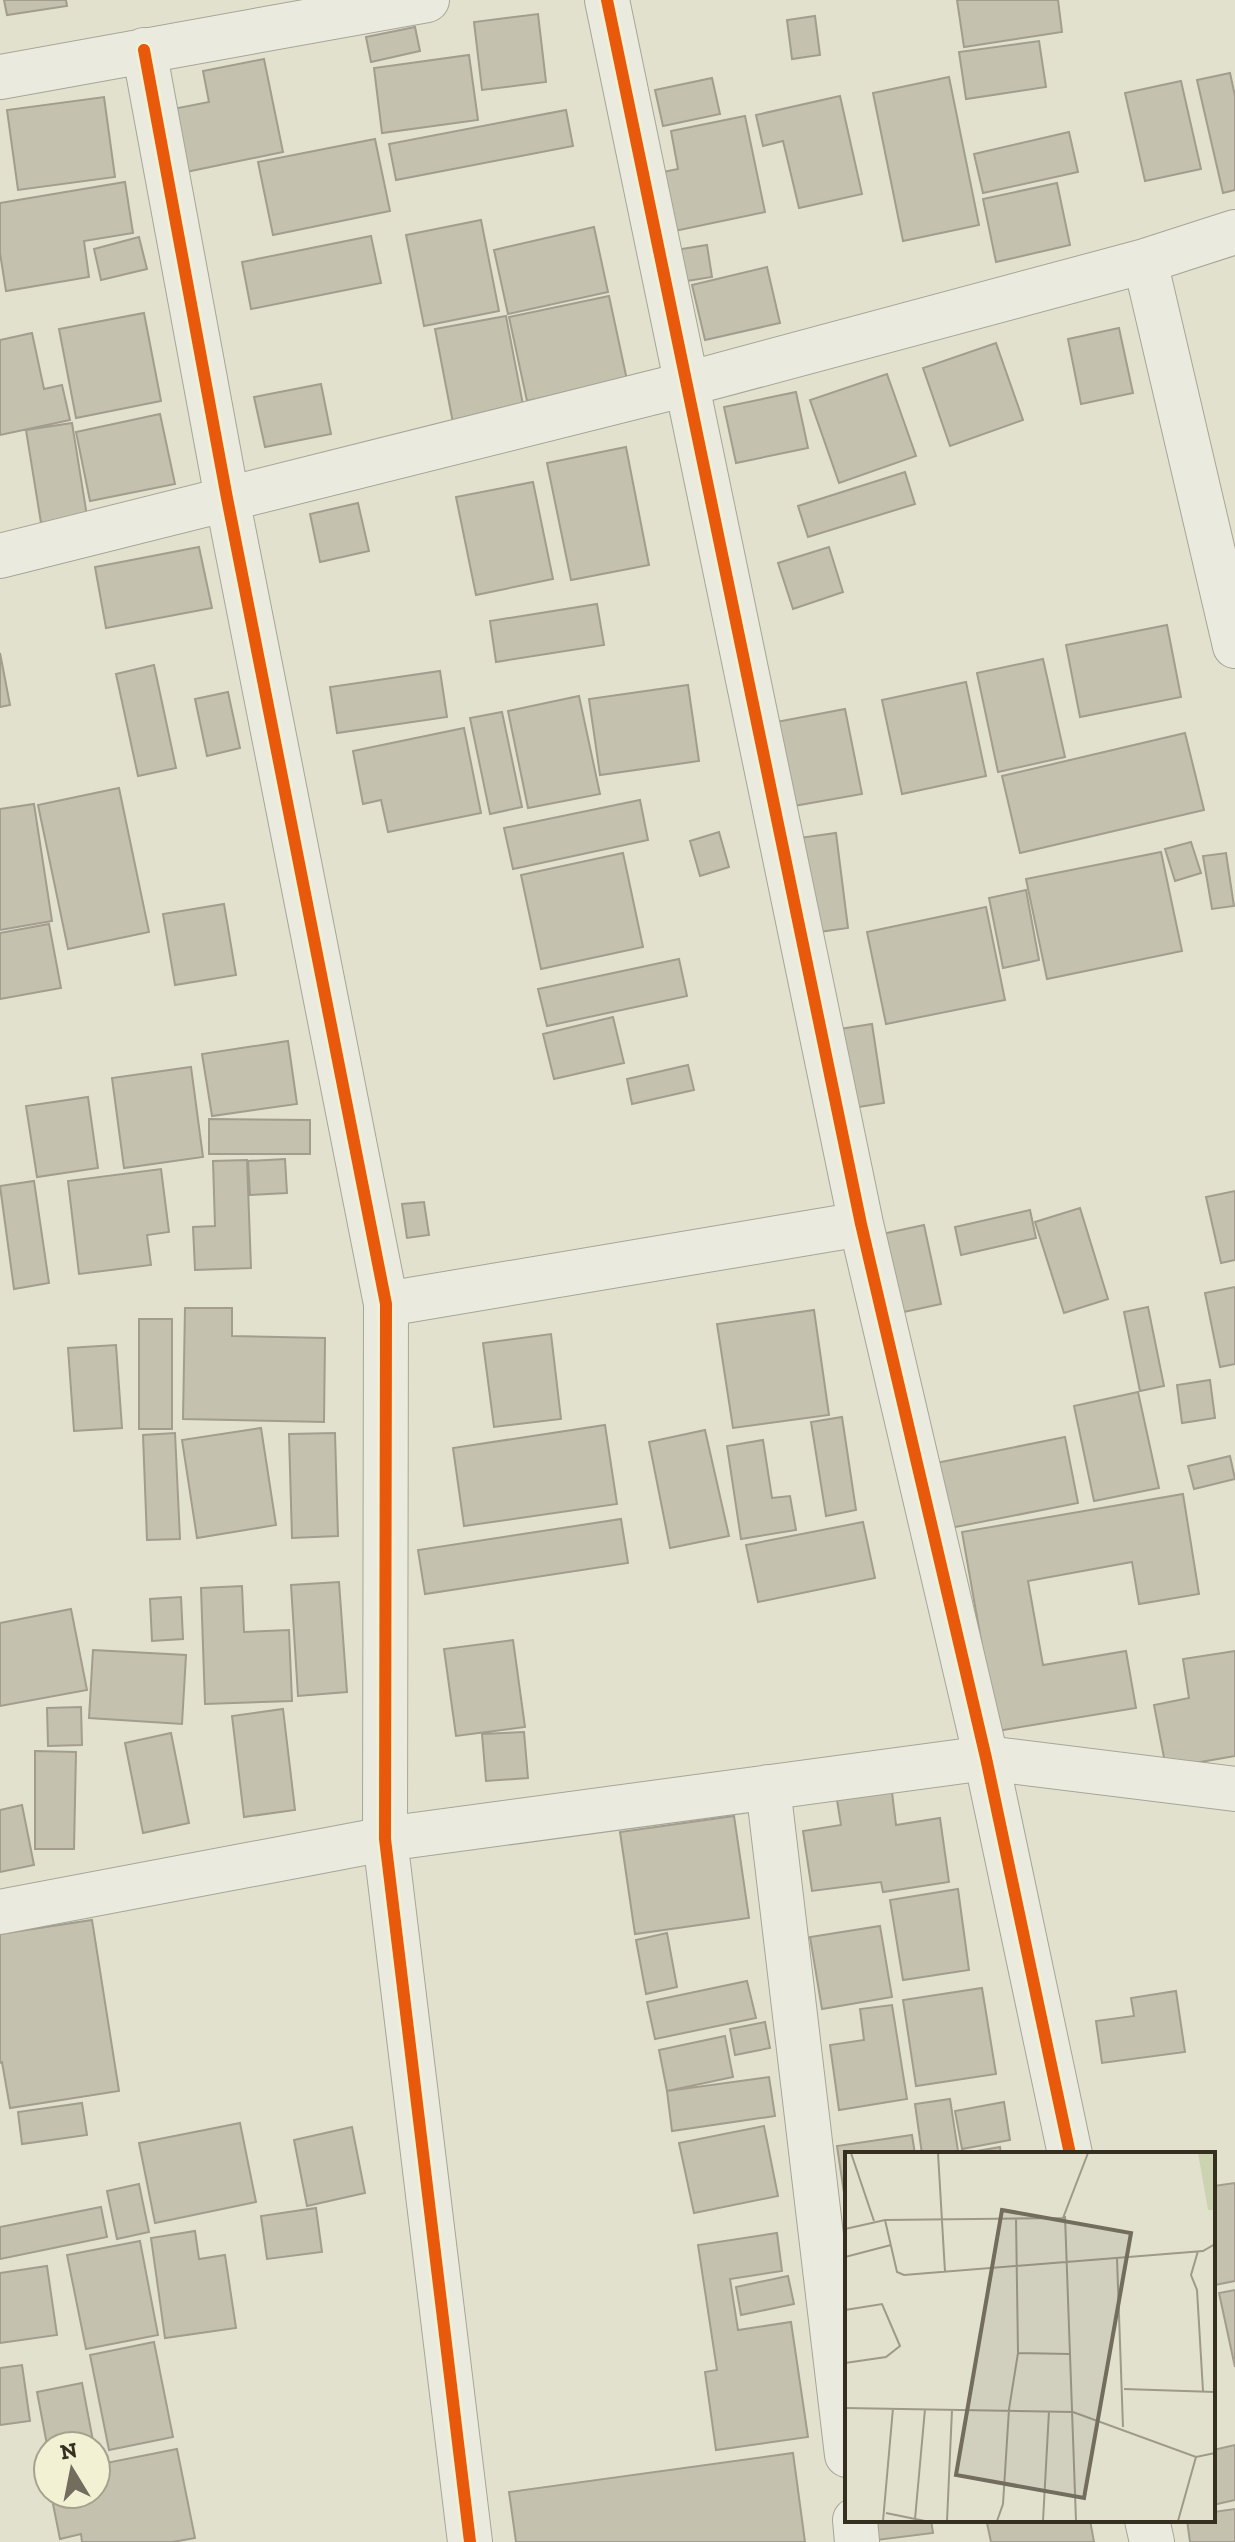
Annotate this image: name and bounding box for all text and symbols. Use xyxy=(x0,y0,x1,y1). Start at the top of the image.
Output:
inset map xyxy=(845,2152,1215,2522)
north arrow xyxy=(32,2430,112,2510)
text: N xyxy=(58,2436,79,2466)

